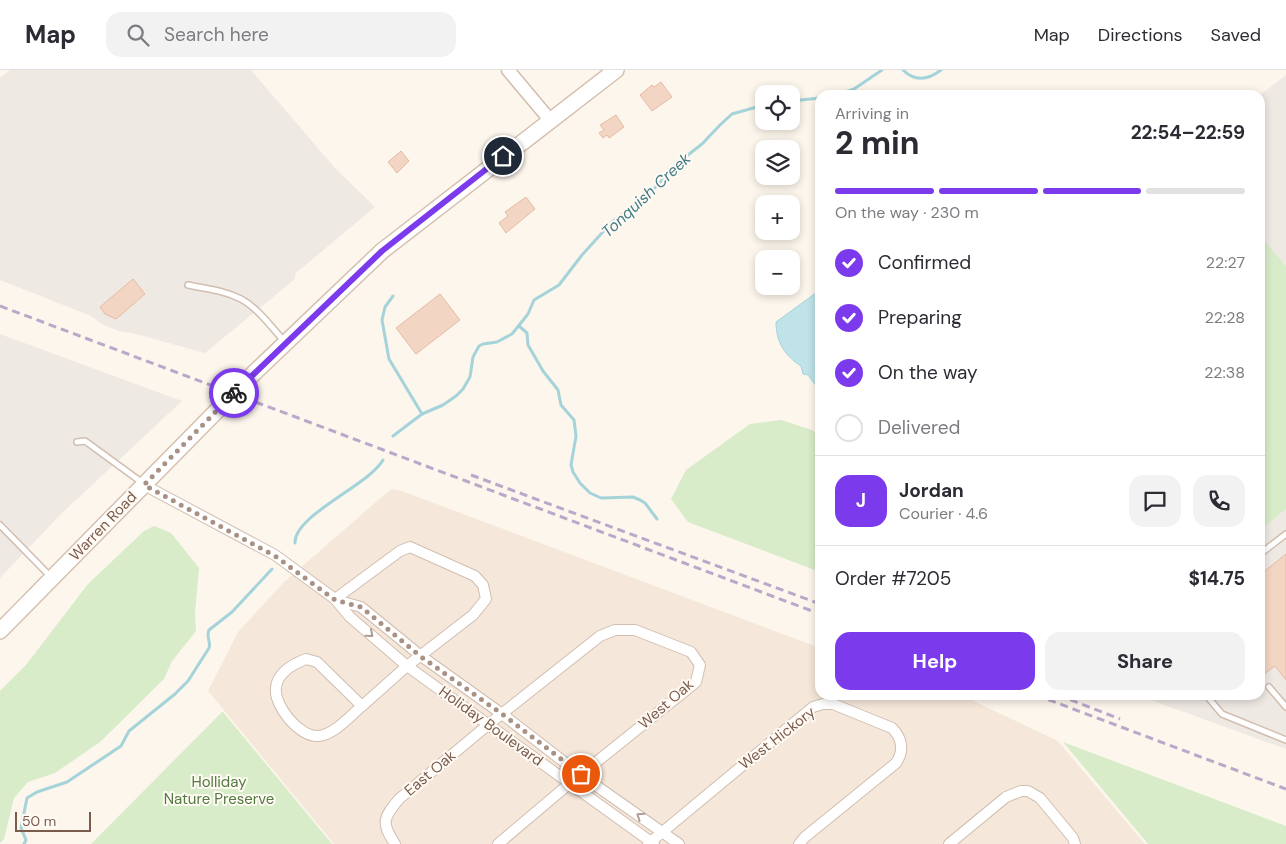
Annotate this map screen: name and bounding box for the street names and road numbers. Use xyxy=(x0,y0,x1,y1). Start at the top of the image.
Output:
street label: Warren Road xyxy=(65,487,141,565)
street label: West Oak xyxy=(634,674,698,733)
street label: Holiday Boulevard xyxy=(435,681,547,771)
street label: West Hickory xyxy=(735,702,820,774)
street label: East Oak xyxy=(400,745,460,800)

